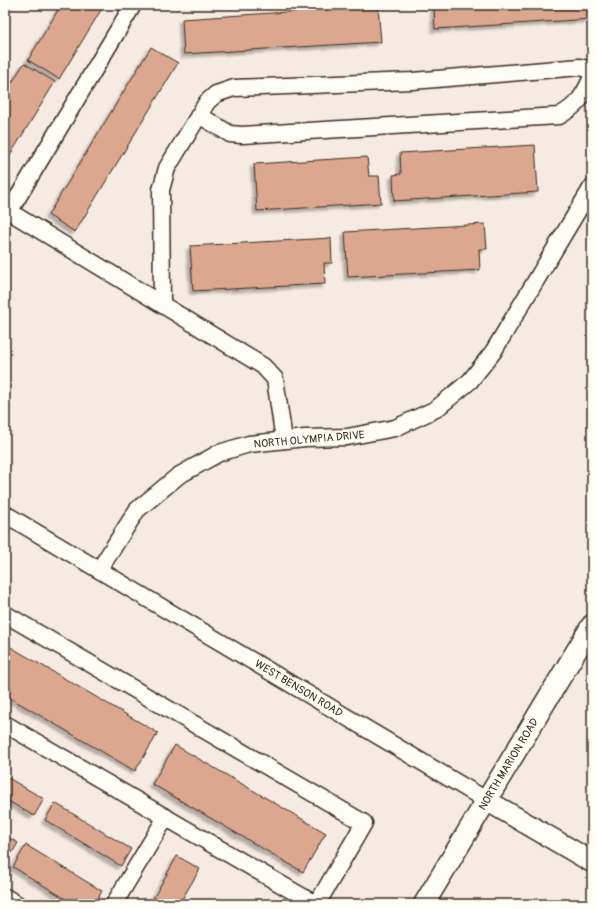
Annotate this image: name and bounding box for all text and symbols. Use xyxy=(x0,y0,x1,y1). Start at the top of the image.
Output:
street label: NORTH OLYMPIA DRIVE xyxy=(253,428,365,451)
street label: WEST BENSON ROAD xyxy=(252,657,345,720)
street label: NORTH MARION ROAD xyxy=(476,716,541,813)

